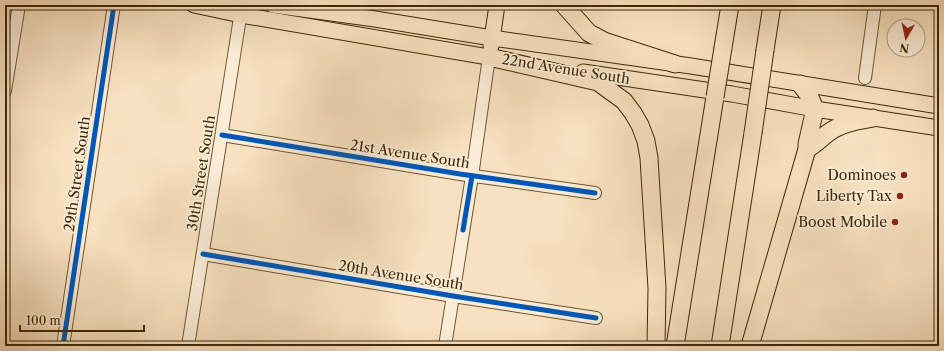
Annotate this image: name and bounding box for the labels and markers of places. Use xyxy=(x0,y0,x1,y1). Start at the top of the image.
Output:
place label: Dominoes xyxy=(827,166,896,184)
marker: Dominoes xyxy=(899,170,909,180)
place label: Liberty Tax xyxy=(816,187,893,205)
marker: Liberty Tax xyxy=(895,191,905,201)
place label: Boost Mobile xyxy=(798,213,887,231)
marker: Boost Mobile xyxy=(890,217,900,227)

